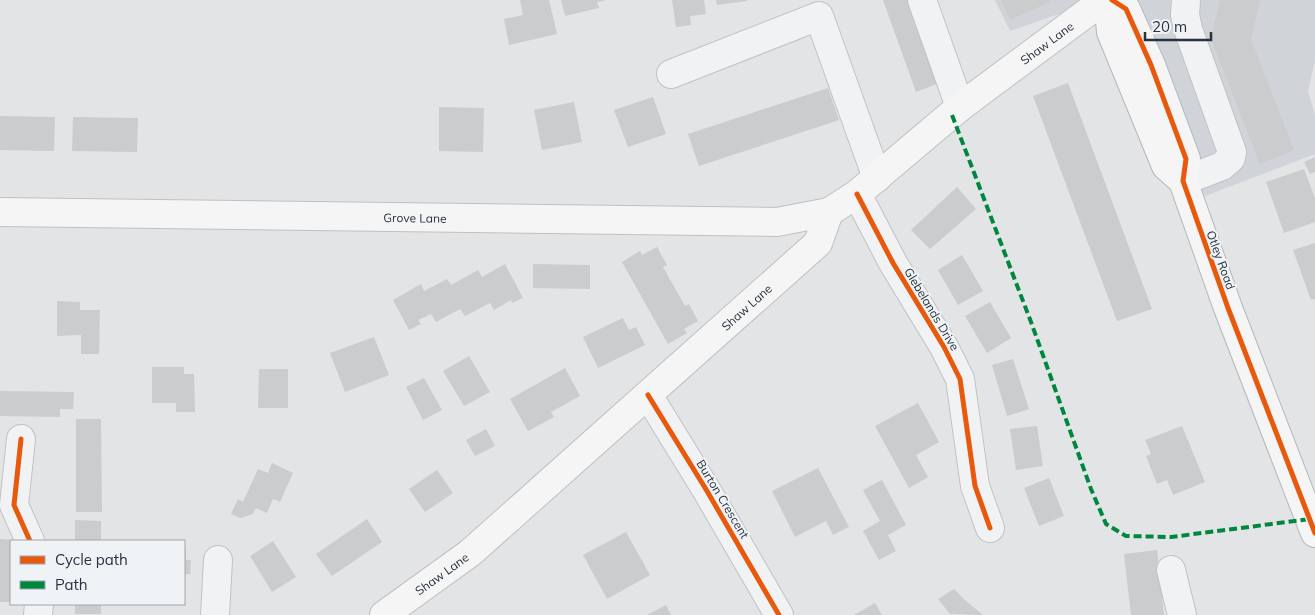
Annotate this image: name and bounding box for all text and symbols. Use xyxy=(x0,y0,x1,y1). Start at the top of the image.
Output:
scale bar xyxy=(1145,10,1211,42)
text: 20 m xyxy=(1152,17,1187,36)
street label: Shaw Lane xyxy=(1017,18,1076,67)
street label: Grove Lane xyxy=(383,209,447,225)
street label: Otley Road xyxy=(1203,228,1239,292)
street label: Glebelands Drive xyxy=(901,265,963,353)
street label: Shaw Lane xyxy=(718,280,775,333)
street label: Burton Crescent xyxy=(694,457,752,541)
legend xyxy=(10,540,185,605)
street label: Shaw Lane xyxy=(412,549,471,598)
text: Cycle path xyxy=(55,550,128,569)
text: Path xyxy=(55,575,87,594)

